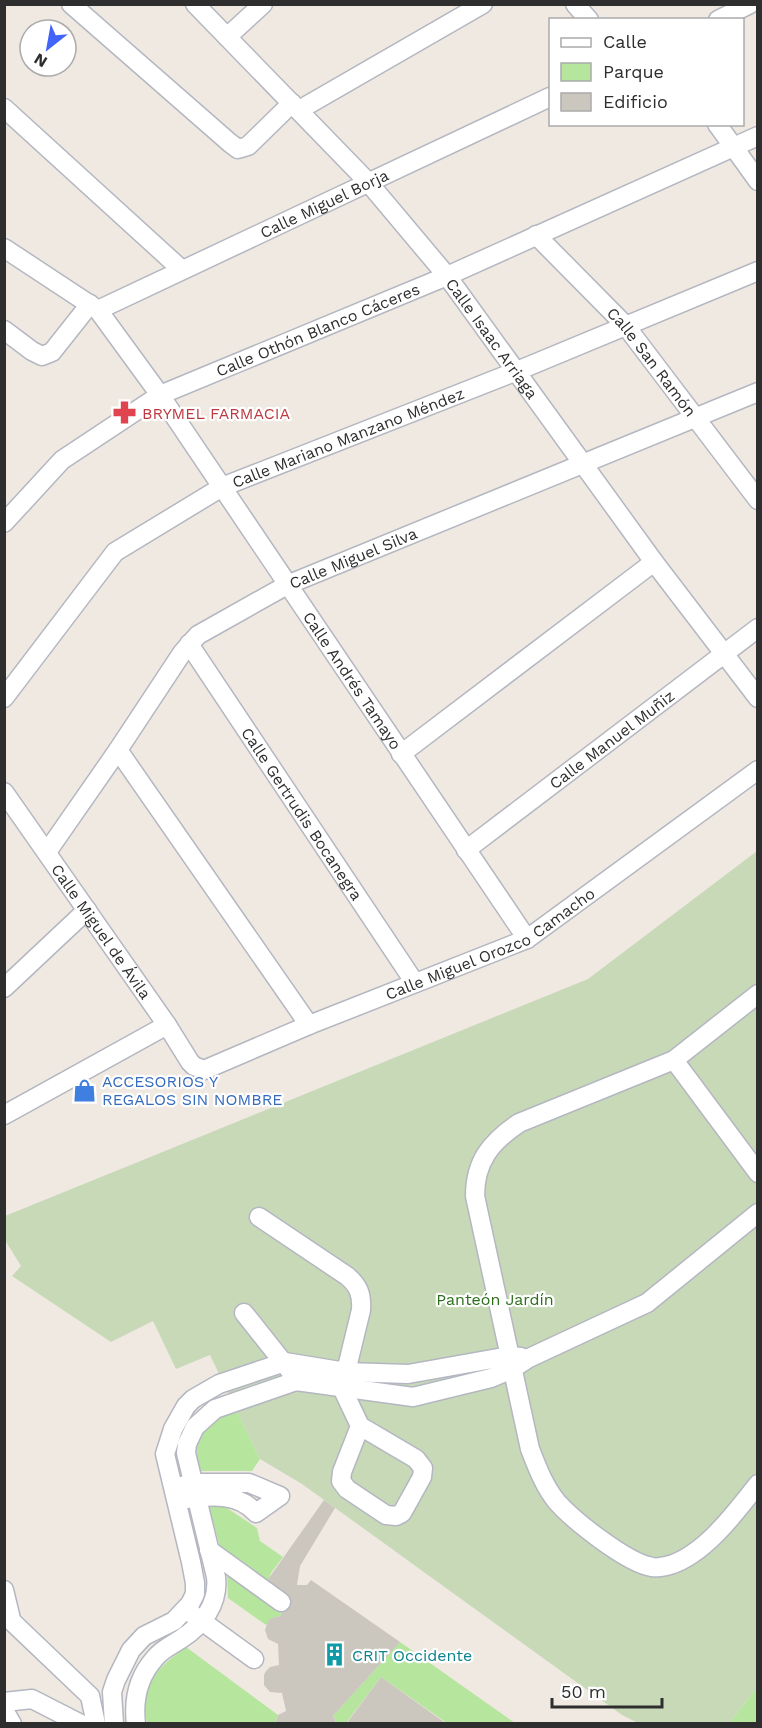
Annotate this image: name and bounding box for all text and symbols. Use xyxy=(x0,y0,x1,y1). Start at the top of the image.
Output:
north arrow xyxy=(18,18,78,78)
legend xyxy=(549,18,744,126)
text: Calle xyxy=(603,31,647,52)
text: N xyxy=(31,49,51,72)
text: Parque xyxy=(603,61,664,82)
text: Edificio xyxy=(603,91,668,112)
street label: Calle Miguel Borja xyxy=(257,165,391,242)
street label: Calle Isaac Arriaga xyxy=(442,274,542,402)
street label: Calle Othón Blanco Cáceres xyxy=(213,279,422,380)
street label: Calle San Ramón xyxy=(603,303,700,420)
street label: Calle Mariano Manzano Méndez xyxy=(229,383,467,492)
pharmacy icon: BRYMEL FARMACIA xyxy=(111,400,137,426)
place label: BRYMEL FARMACIA xyxy=(142,404,290,423)
street label: Calle Miguel Silva xyxy=(286,523,420,593)
street label: Calle Andrés Tamayo xyxy=(299,608,406,753)
street label: Calle Manuel Muñiz xyxy=(545,686,678,793)
street label: Calle Gertrudis Bocanegra xyxy=(238,724,367,904)
street label: Calle Miguel de Ávila xyxy=(48,860,155,1003)
street label: Calle Miguel Orozco Camacho xyxy=(383,883,598,1003)
place label: ACCESORIOS Y REGALOS SIN NOMBRE xyxy=(102,1072,283,1109)
shop icon: ACCESORIOS Y REGALOS SIN NOMBRE xyxy=(71,1077,97,1103)
park label: Panteón Jardín xyxy=(436,1290,554,1309)
building icon: CRIT Occidente xyxy=(321,1642,347,1668)
place label: CRIT Occidente xyxy=(352,1646,472,1665)
scale bar xyxy=(552,1671,662,1709)
text: 50 m xyxy=(561,1681,606,1702)

